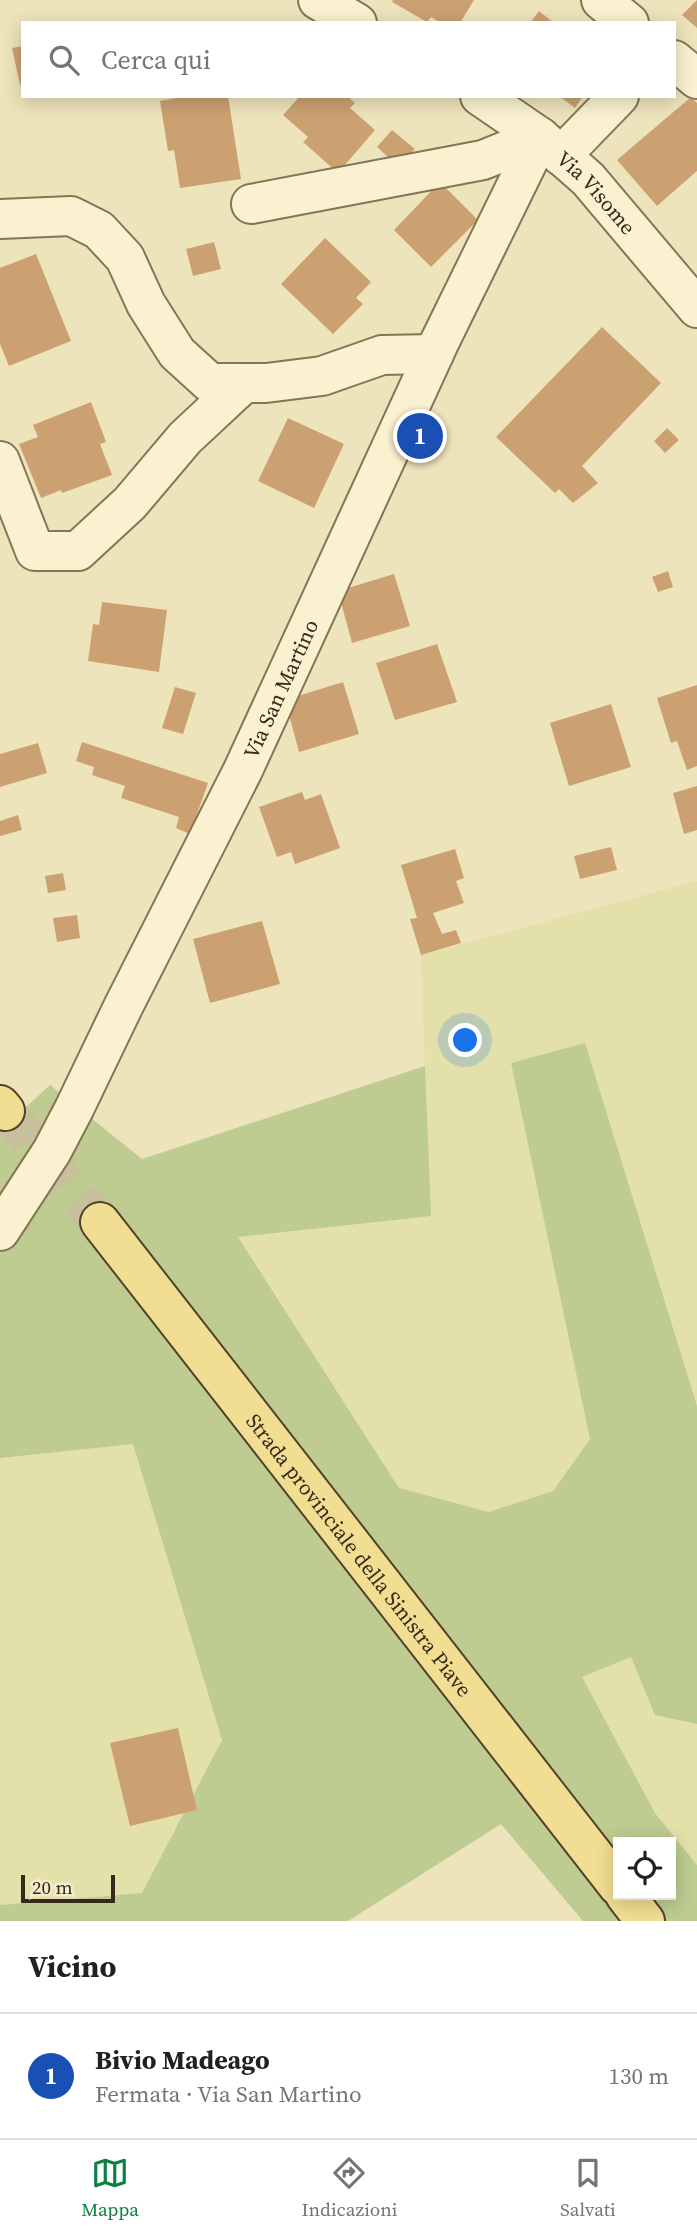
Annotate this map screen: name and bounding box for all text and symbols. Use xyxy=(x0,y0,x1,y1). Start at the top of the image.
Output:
search box xyxy=(21,21,676,98)
icon: search xyxy=(45,41,83,79)
text: Cerca qui xyxy=(101,42,211,78)
street label: Via Visome xyxy=(551,144,643,240)
pin: 1 xyxy=(397,410,443,462)
street label: Via San Martino xyxy=(236,614,325,763)
your location xyxy=(448,1023,482,1057)
street label: Strada provinciale della Sinistra Piave xyxy=(240,1407,479,1702)
map controls xyxy=(613,1837,676,1900)
button: locate xyxy=(613,1837,676,1900)
scale bar xyxy=(21,1872,116,1904)
text: 20 m xyxy=(32,1874,73,1900)
text: Vicino xyxy=(28,1946,117,1987)
text: Bivio Madeago xyxy=(95,2042,270,2078)
text: 1 xyxy=(45,2060,57,2092)
text: 130 m xyxy=(608,2060,669,2092)
text: Fermata · Via San Martino xyxy=(95,2078,362,2110)
tab: Mappa xyxy=(81,2154,139,2222)
tab: Indicazioni xyxy=(302,2154,397,2222)
tab: Salvati xyxy=(560,2154,616,2222)

